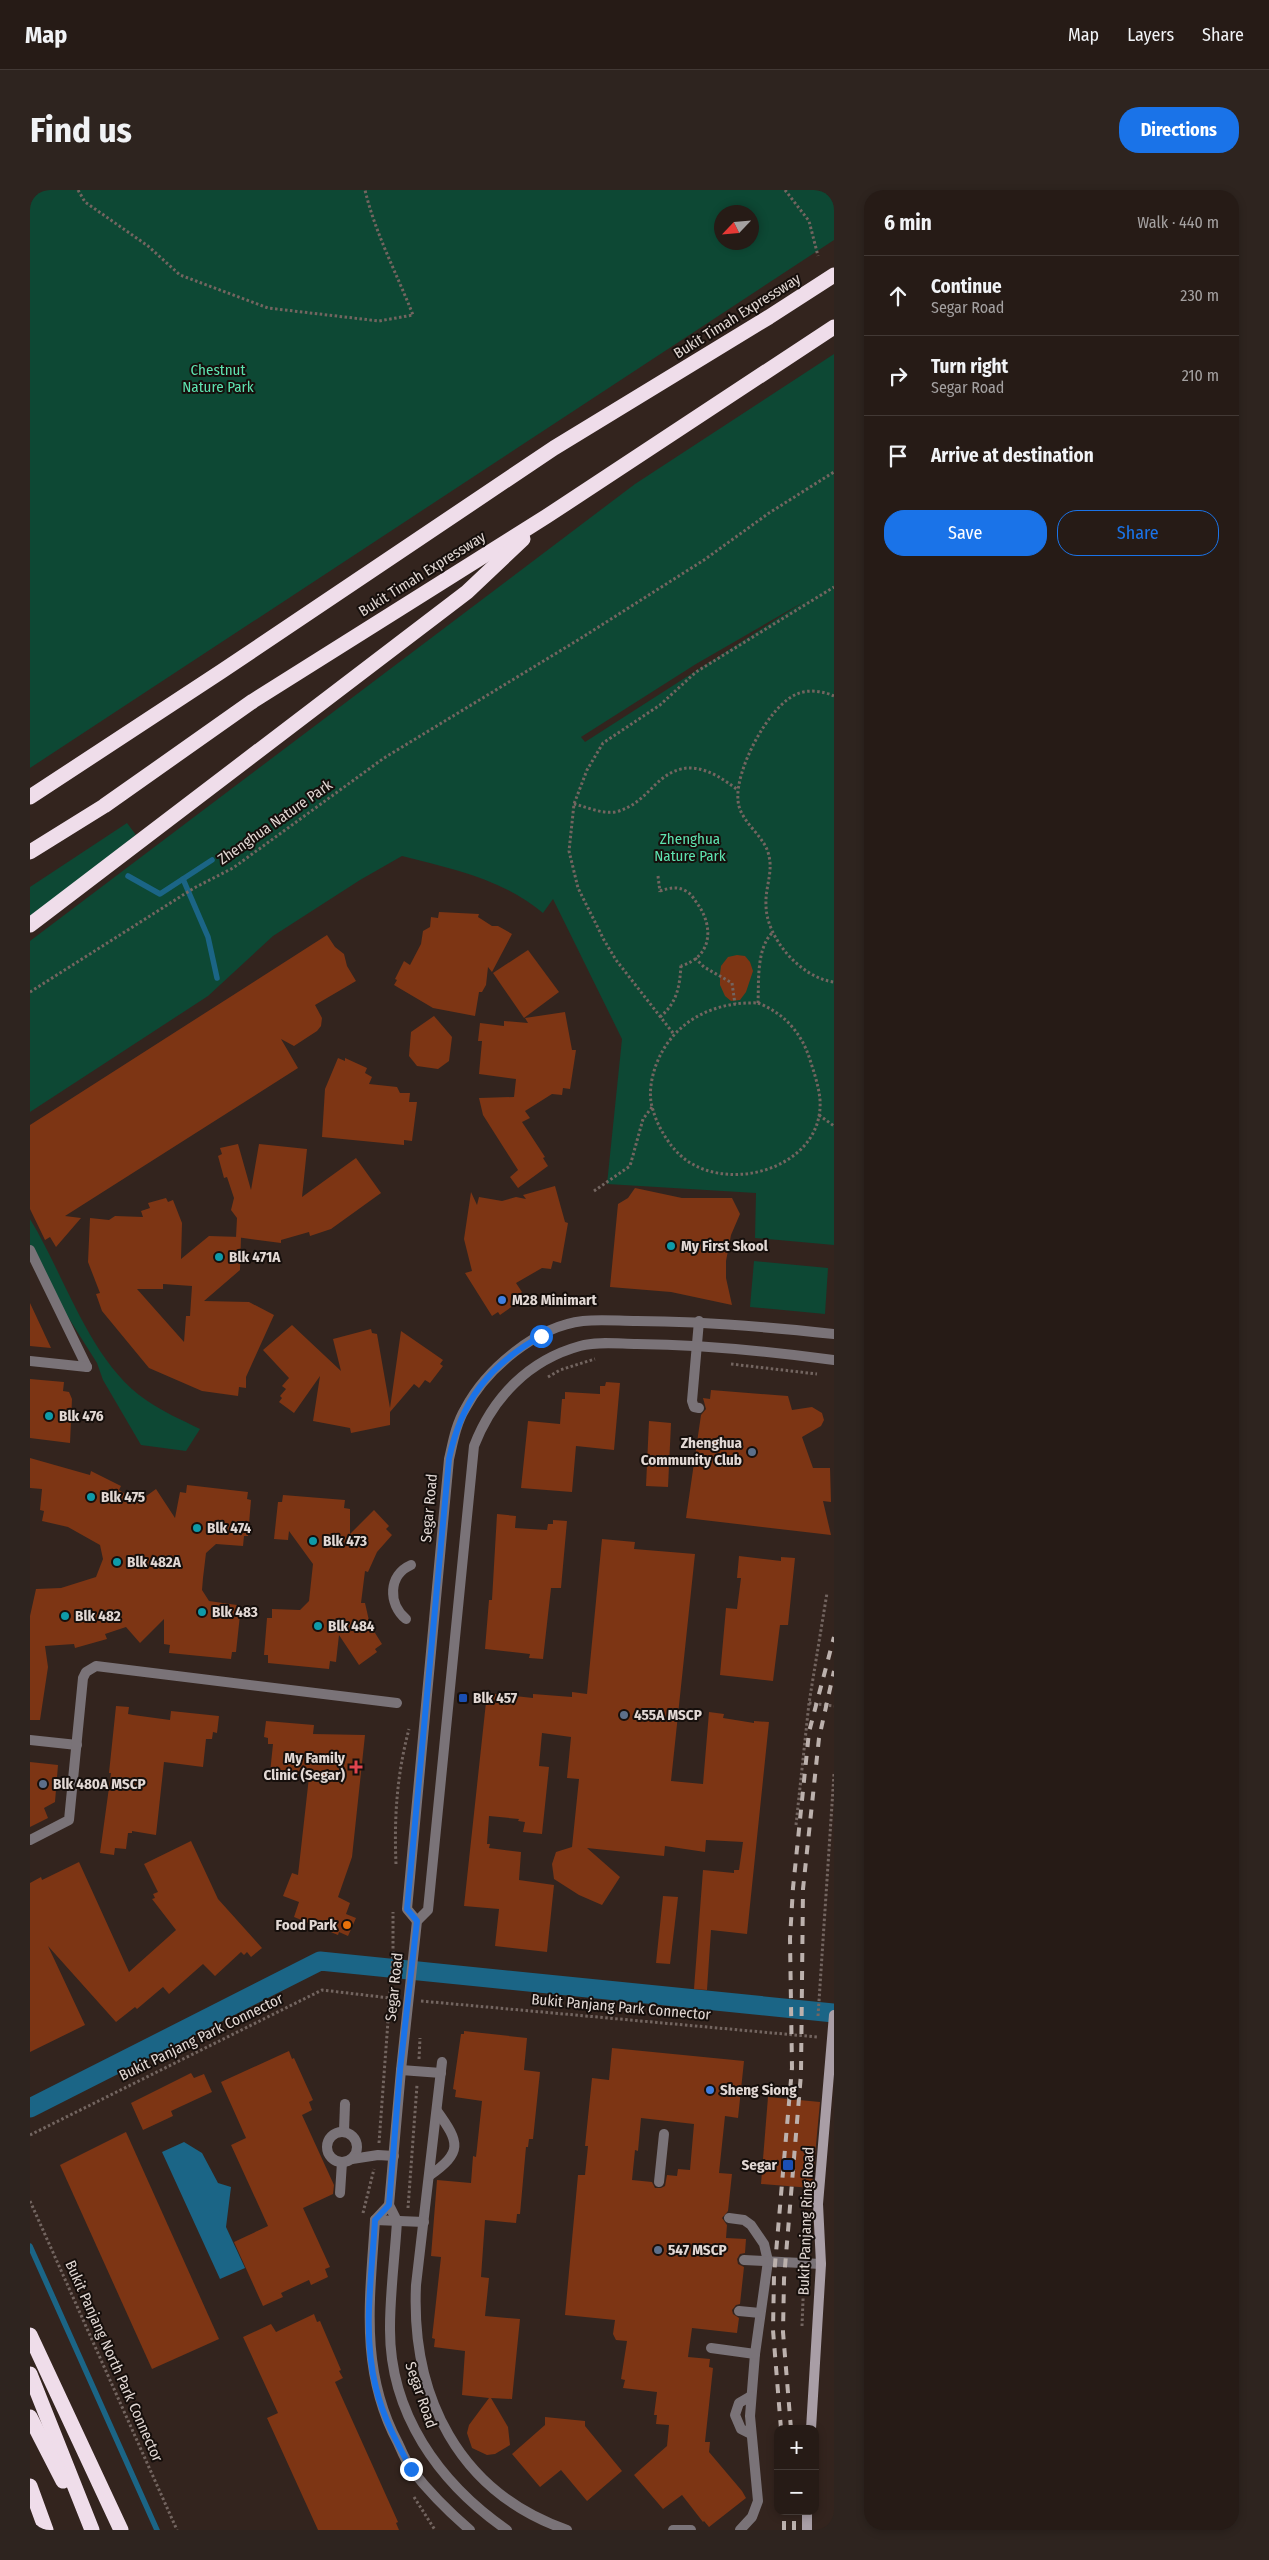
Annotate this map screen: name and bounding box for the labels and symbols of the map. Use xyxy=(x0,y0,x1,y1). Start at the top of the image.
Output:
north arrow xyxy=(714,205,759,250)
street label: Bukit Timah Expressway xyxy=(670,269,804,362)
park label: Chestnut Nature Park xyxy=(182,361,254,396)
street label: Bukit Timah Expressway xyxy=(355,527,489,620)
street label: Zhenghua Nature Park xyxy=(214,776,336,868)
park label: Zhenghua Nature Park xyxy=(654,830,726,865)
place label: My First Skool xyxy=(681,1237,769,1255)
marker: My First Skool xyxy=(665,1240,677,1252)
place label: Blk 471A xyxy=(229,1248,281,1266)
marker: Blk 471A xyxy=(213,1251,225,1263)
place label: M28 Minimart xyxy=(512,1291,598,1309)
marker: M28 Minimart xyxy=(496,1294,508,1306)
route start xyxy=(530,1325,553,1348)
place label: Blk 476 xyxy=(59,1407,104,1425)
marker: Blk 476 xyxy=(43,1410,55,1422)
place label: Zhenghua Community Club xyxy=(641,1434,743,1469)
marker: Zhenghua Community Club xyxy=(746,1446,758,1458)
street label: Segar Road xyxy=(417,1473,441,1543)
place label: Blk 475 xyxy=(101,1488,145,1506)
marker: Blk 475 xyxy=(85,1491,97,1503)
place label: Blk 474 xyxy=(207,1519,252,1537)
marker: Blk 474 xyxy=(191,1522,203,1534)
place label: Blk 473 xyxy=(323,1532,367,1550)
marker: Blk 473 xyxy=(307,1535,319,1547)
place label: Blk 482A xyxy=(127,1553,182,1571)
marker: Blk 482A xyxy=(111,1556,123,1568)
place label: Blk 483 xyxy=(212,1603,258,1621)
marker: Blk 483 xyxy=(196,1606,208,1618)
place label: Blk 482 xyxy=(75,1607,121,1625)
marker: Blk 482 xyxy=(59,1610,71,1622)
place label: Blk 484 xyxy=(328,1617,375,1635)
marker: Blk 484 xyxy=(312,1620,324,1632)
place label: Blk 457 xyxy=(473,1689,518,1707)
marker: Blk 457 xyxy=(457,1692,469,1704)
place label: 455A MSCP xyxy=(634,1706,702,1724)
marker: 455A MSCP xyxy=(618,1709,630,1721)
place label: My Family Clinic (Segar) xyxy=(263,1749,346,1784)
marker: My Family Clinic (Segar) xyxy=(349,1760,363,1774)
place label: Blk 480A MSCP xyxy=(53,1775,146,1793)
marker: Blk 480A MSCP xyxy=(37,1778,49,1790)
place label: Food Park xyxy=(276,1916,337,1934)
marker: Food Park xyxy=(341,1919,353,1931)
street label: Segar Road xyxy=(381,1952,407,2022)
street label: Bukit Panjang Park Connector xyxy=(116,1989,287,2085)
street label: Bukit Panjang Park Connector xyxy=(531,1990,712,2024)
place label: Sheng Siong xyxy=(720,2081,797,2099)
marker: Sheng Siong xyxy=(704,2084,716,2096)
street label: Bukit Panjang Ring Road xyxy=(794,2146,818,2296)
place label: Segar xyxy=(742,2156,778,2174)
marker: Segar xyxy=(781,2158,795,2172)
place label: 547 MSCP xyxy=(668,2241,727,2259)
marker: 547 MSCP xyxy=(652,2244,664,2256)
street label: Bukit Panjang North Park Connector xyxy=(61,2257,167,2465)
street label: Segar Road xyxy=(401,2360,441,2430)
route end xyxy=(400,2458,423,2481)

